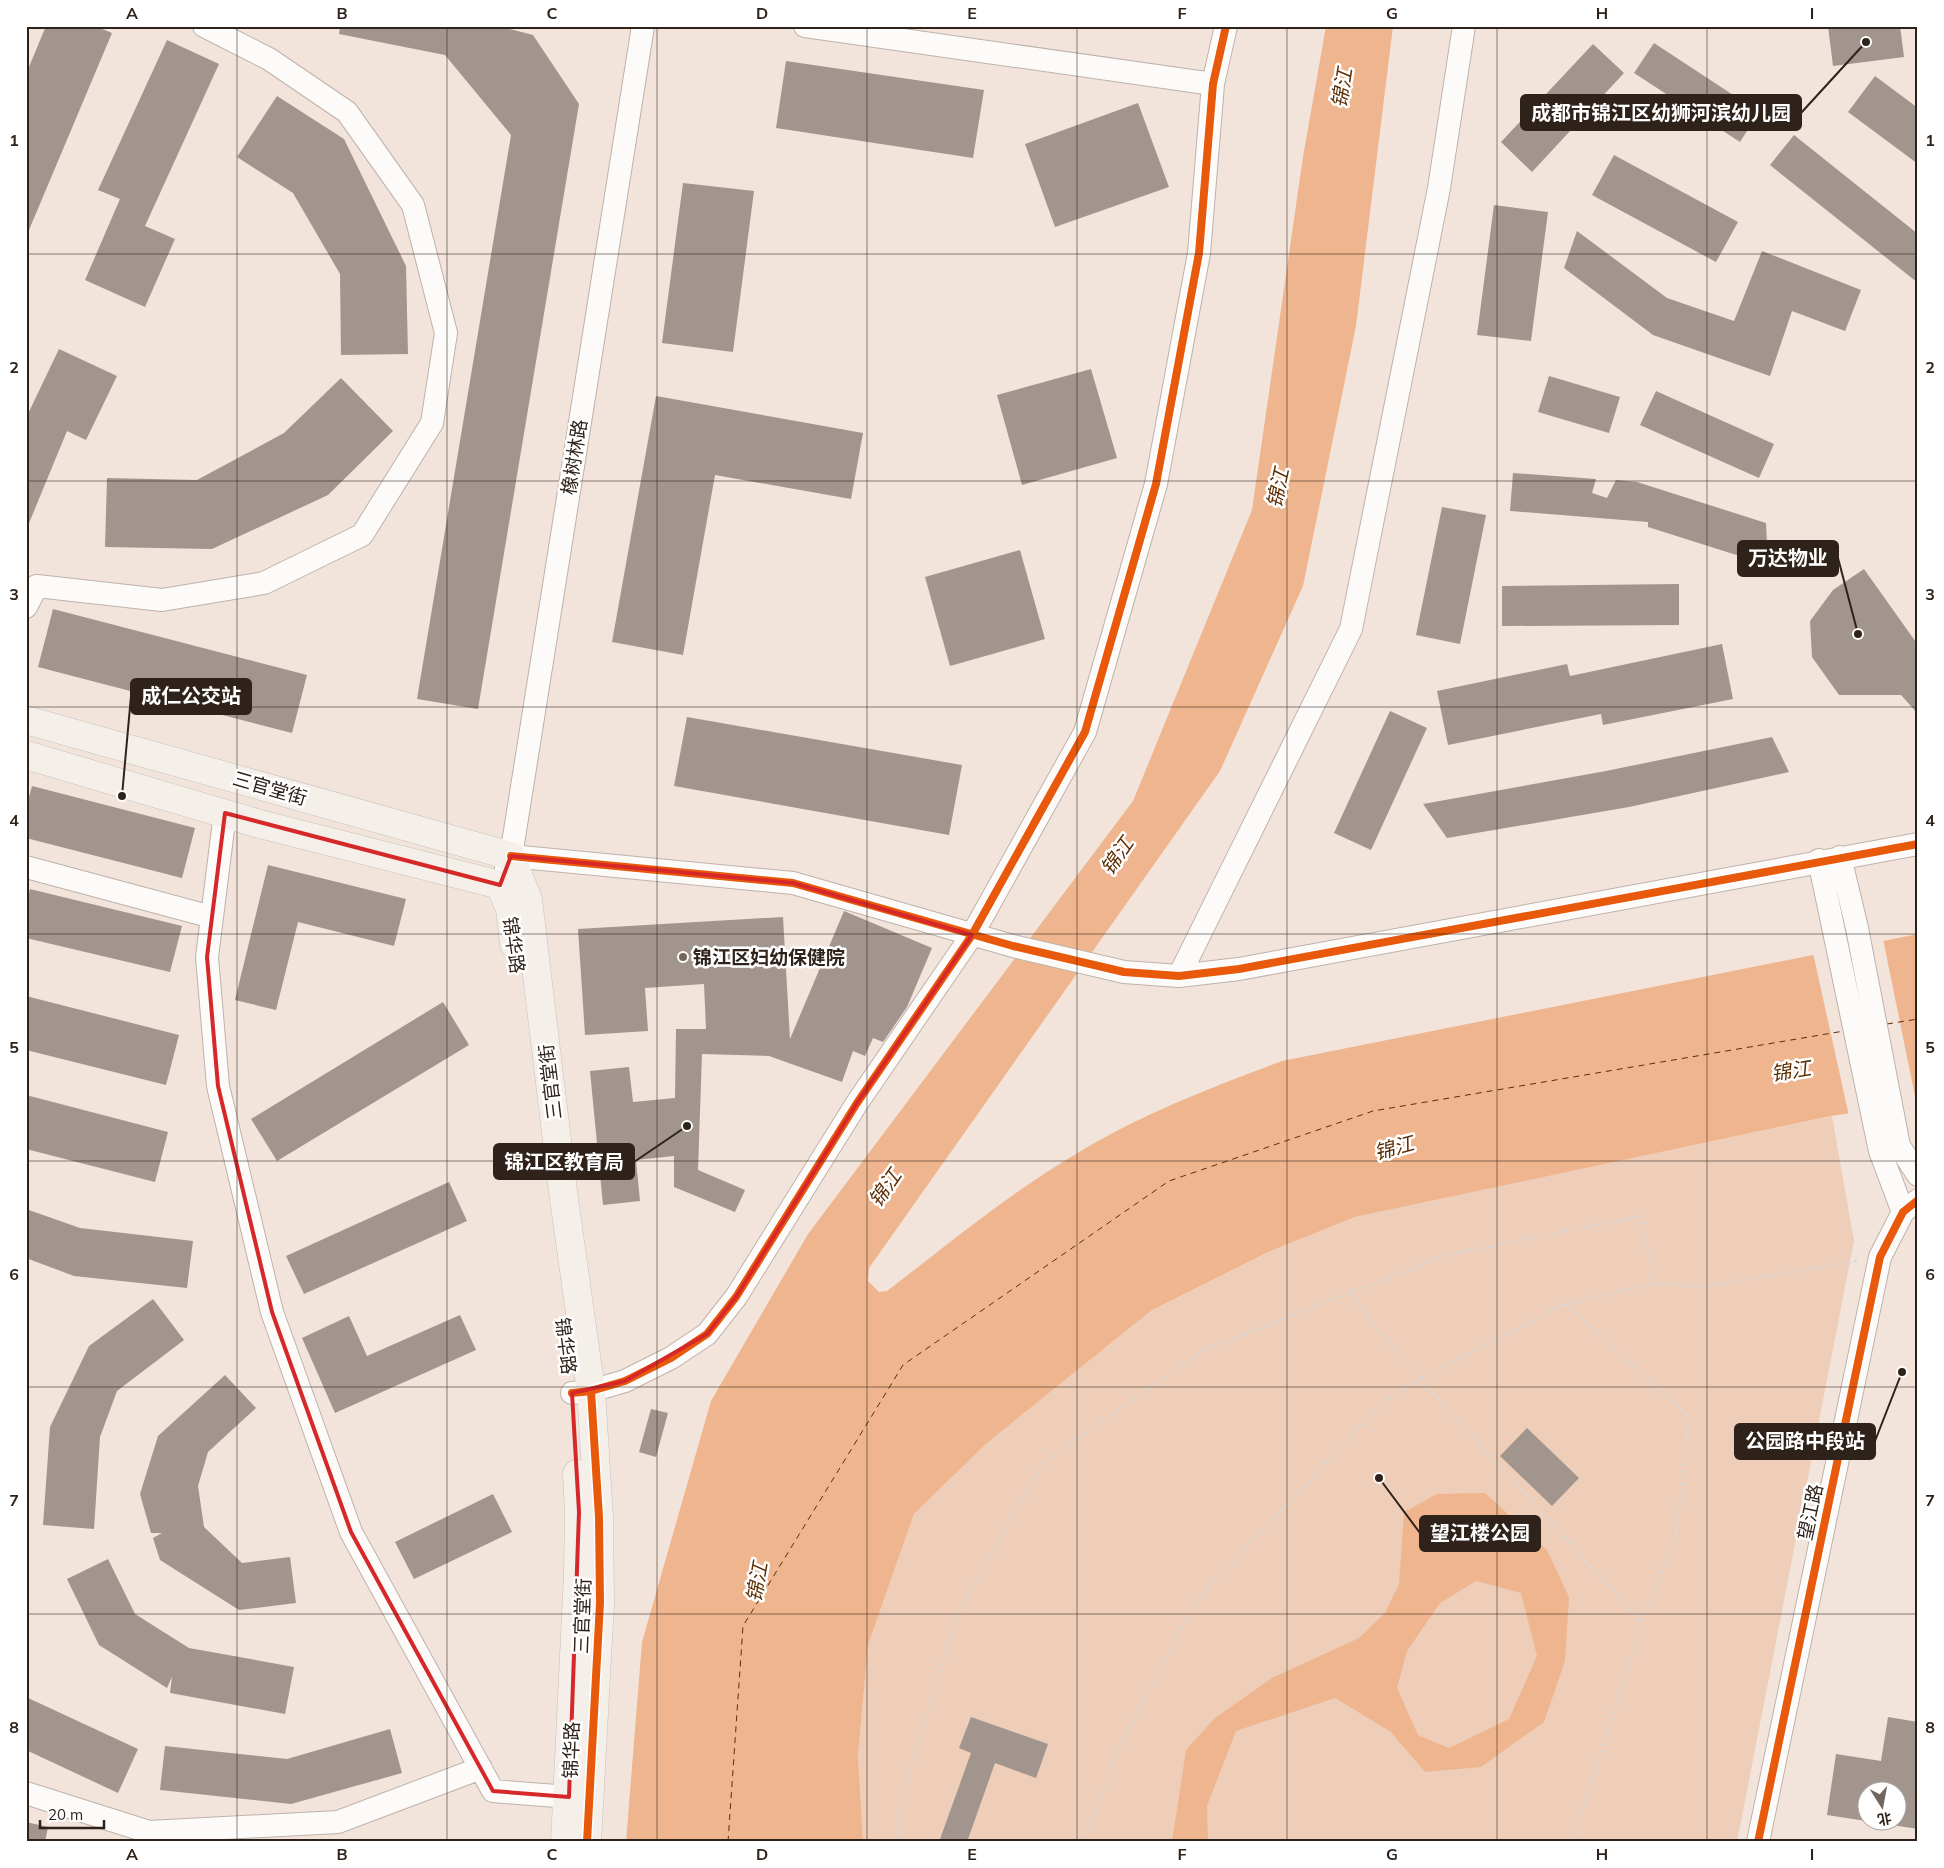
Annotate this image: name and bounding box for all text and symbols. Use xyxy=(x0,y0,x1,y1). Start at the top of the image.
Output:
text: A xyxy=(126,3,138,23)
text: B xyxy=(336,3,348,23)
text: C xyxy=(547,3,558,23)
text: D xyxy=(756,3,768,23)
text: E xyxy=(967,3,977,23)
text: F xyxy=(1177,3,1187,23)
text: G xyxy=(1386,3,1398,23)
text: H xyxy=(1596,3,1608,23)
text: I xyxy=(1810,3,1814,23)
water label: 锦江 xyxy=(1326,64,1357,110)
callout: 成都市锦江区幼狮河滨幼儿园 xyxy=(1521,95,1801,130)
text: 成都市锦江区幼狮河滨幼儿园 xyxy=(1531,100,1791,125)
text: 1 xyxy=(9,130,19,150)
text: 1 xyxy=(1925,130,1935,150)
text: 2 xyxy=(9,357,19,377)
text: 2 xyxy=(1925,357,1935,377)
street label: 橡树林路 xyxy=(556,418,592,496)
water label: 锦江 xyxy=(1261,464,1294,510)
callout: 万达物业 xyxy=(1738,541,1838,576)
text: 万达物业 xyxy=(1748,545,1828,570)
text: 3 xyxy=(9,584,19,604)
text: 3 xyxy=(1925,584,1935,604)
callout: 成仁公交站 xyxy=(131,679,251,714)
text: 成仁公交站 xyxy=(141,683,241,708)
street label: 三官堂街 xyxy=(230,766,310,810)
text: 4 xyxy=(9,810,19,830)
text: 4 xyxy=(1925,810,1935,830)
water label: 锦江 xyxy=(1095,831,1139,879)
street label: 锦华路 xyxy=(498,915,530,975)
place label: 锦江区妇幼保健院 xyxy=(693,945,845,969)
marker: 锦江区妇幼保健院 xyxy=(677,951,689,963)
text: 5 xyxy=(9,1037,19,1057)
text: 5 xyxy=(1925,1037,1935,1057)
street label: 三官堂街 xyxy=(533,1043,567,1121)
water label: 锦江 xyxy=(1769,1055,1815,1086)
water label: 锦江 xyxy=(1371,1130,1418,1165)
callout: 锦江区教育局 xyxy=(494,1144,634,1179)
text: 锦江区教育局 xyxy=(504,1149,624,1174)
water label: 锦江 xyxy=(863,1163,907,1211)
text: 6 xyxy=(9,1264,19,1284)
text: 6 xyxy=(1925,1264,1935,1284)
street label: 锦华路 xyxy=(551,1316,581,1376)
callout: 公园路中段站 xyxy=(1735,1424,1875,1459)
text: 公园路中段站 xyxy=(1745,1428,1865,1453)
street label: 望江路 xyxy=(1792,1482,1828,1542)
text: 7 xyxy=(9,1490,19,1510)
text: 7 xyxy=(1925,1490,1935,1510)
callout: 望江楼公园 xyxy=(1420,1516,1540,1551)
text: 望江楼公园 xyxy=(1430,1520,1530,1545)
water label: 锦江 xyxy=(741,1558,773,1604)
street label: 三官堂街 xyxy=(569,1578,595,1654)
text: 8 xyxy=(9,1717,19,1737)
text: 8 xyxy=(1925,1717,1935,1737)
street label: 锦华路 xyxy=(558,1721,584,1779)
north arrow xyxy=(1856,1780,1906,1830)
scale bar xyxy=(40,1798,104,1830)
text: 20 m xyxy=(48,1805,83,1824)
text: 北 xyxy=(1876,1809,1893,1829)
text: A xyxy=(126,1844,138,1864)
text: B xyxy=(336,1844,348,1864)
text: C xyxy=(547,1844,558,1864)
text: D xyxy=(756,1844,768,1864)
text: E xyxy=(967,1844,977,1864)
text: F xyxy=(1177,1844,1187,1864)
text: G xyxy=(1386,1844,1398,1864)
text: H xyxy=(1596,1844,1608,1864)
text: I xyxy=(1810,1844,1814,1864)

